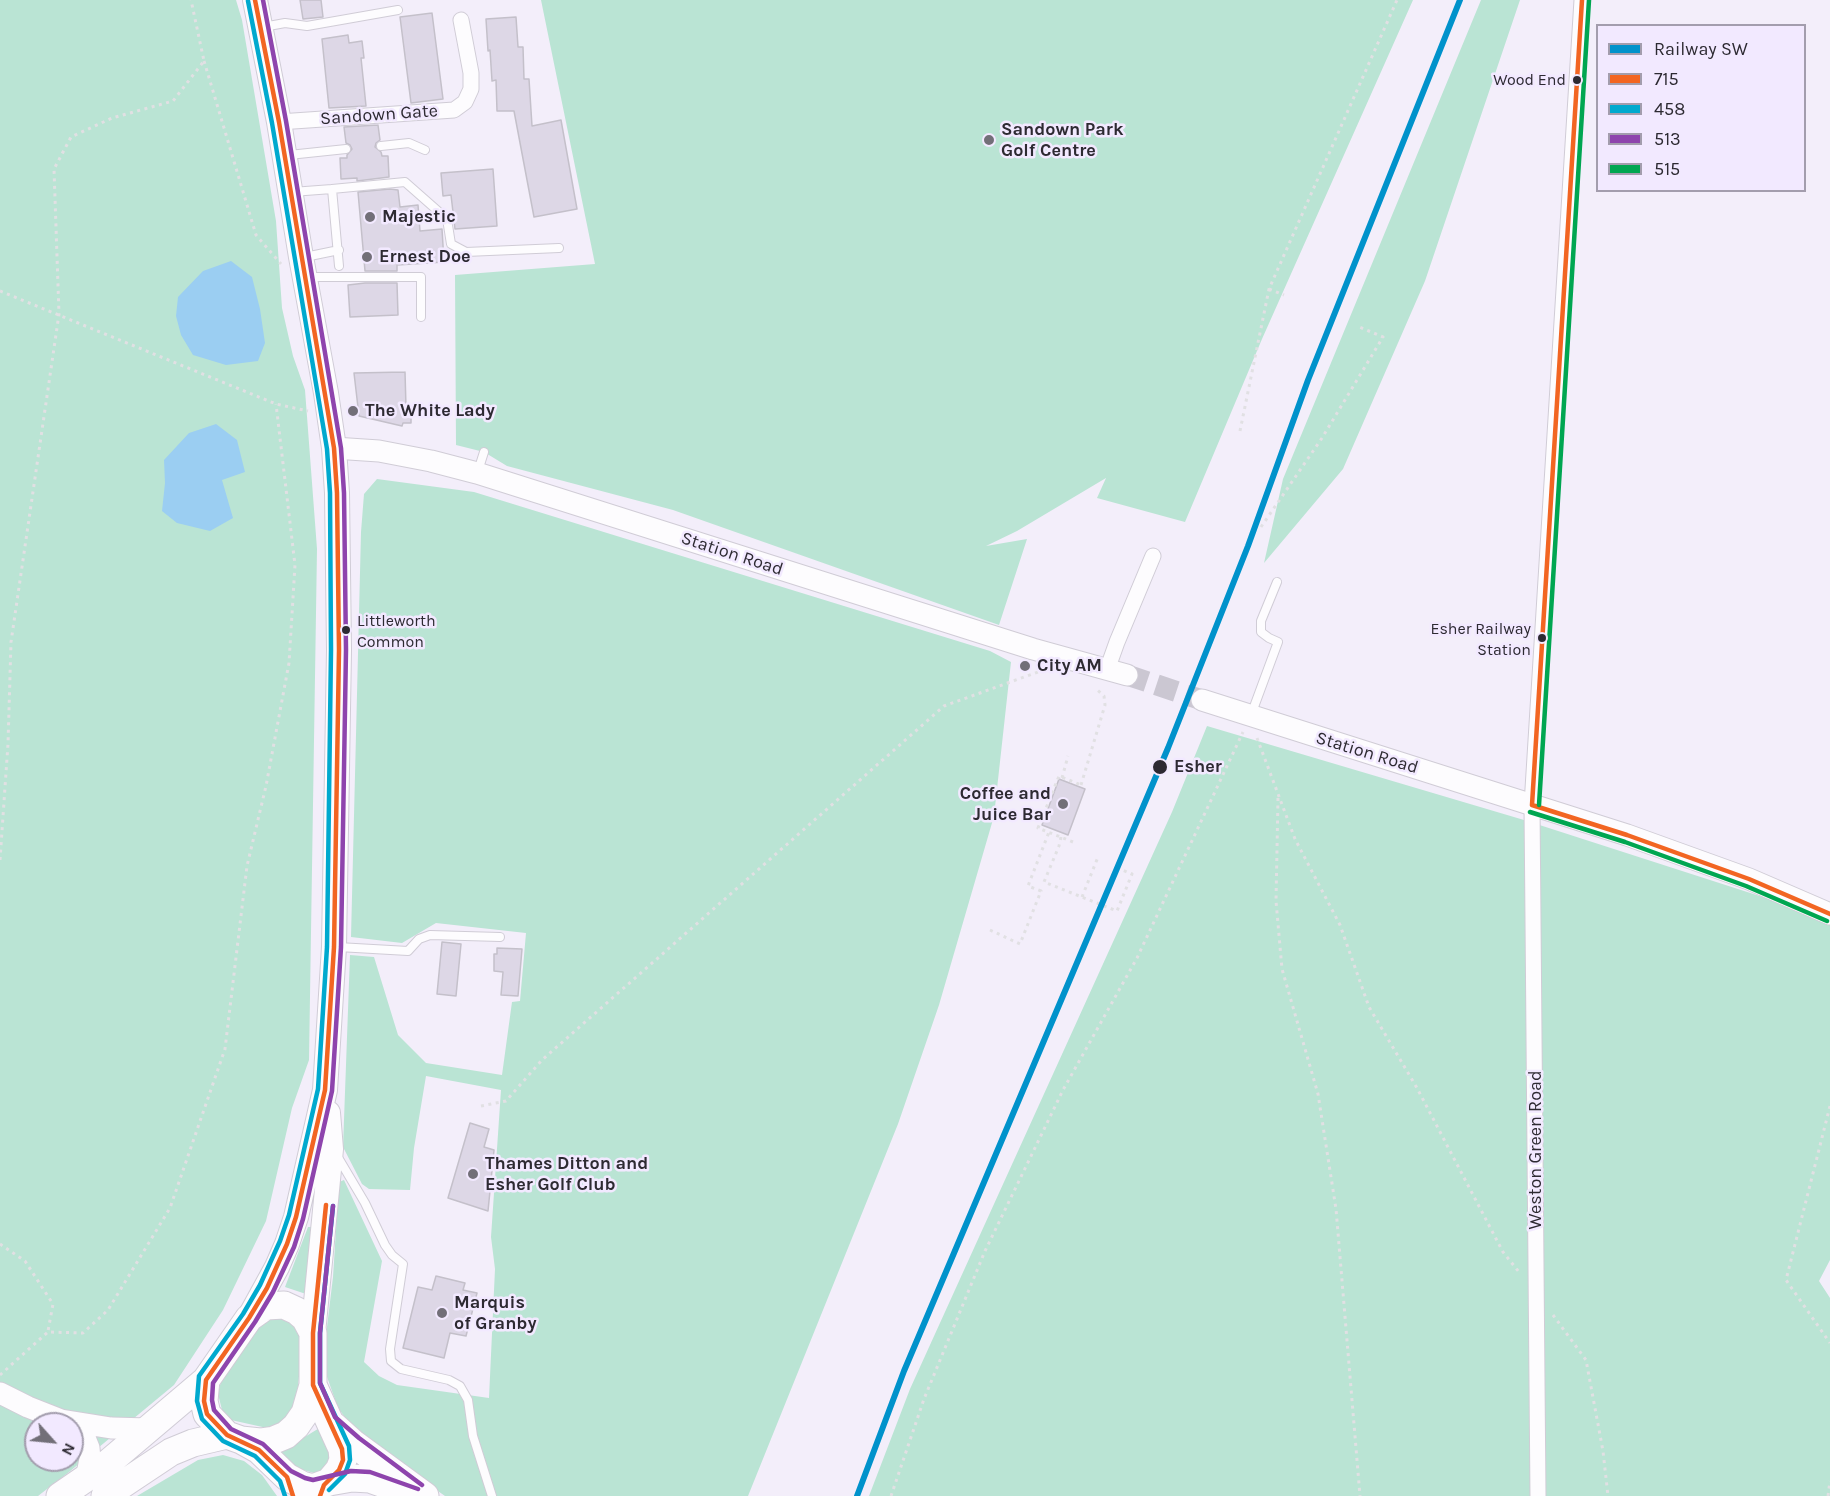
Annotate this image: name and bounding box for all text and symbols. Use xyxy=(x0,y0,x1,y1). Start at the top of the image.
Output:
legend xyxy=(1596,24,1806,192)
text: Railway SW xyxy=(1654,38,1748,60)
text: 715 xyxy=(1654,68,1679,90)
place label: Wood End xyxy=(1493,70,1566,90)
marker: Wood End xyxy=(1571,74,1583,86)
text: 458 xyxy=(1654,98,1685,120)
street label: Sandown Gate xyxy=(319,100,439,130)
place label: Sandown Park Golf Centre xyxy=(1001,119,1124,162)
text: 513 xyxy=(1654,128,1681,150)
marker: Sandown Park Golf Centre xyxy=(982,133,996,147)
text: 515 xyxy=(1654,158,1680,180)
place label: Majestic xyxy=(382,206,456,228)
marker: Majestic xyxy=(363,210,377,224)
place label: Ernest Doe xyxy=(379,246,471,268)
marker: Ernest Doe xyxy=(360,250,374,264)
place label: The White Lady xyxy=(365,400,495,422)
marker: The White Lady xyxy=(346,404,360,418)
street label: Station Road xyxy=(678,527,786,581)
place label: Littleworth Common xyxy=(357,611,436,649)
place label: Esher Railway Station xyxy=(1430,619,1531,657)
marker: Littleworth Common xyxy=(340,624,352,636)
marker: Esher Railway Station xyxy=(1536,632,1548,644)
place label: City AM xyxy=(1037,655,1102,677)
marker: City AM xyxy=(1018,659,1032,673)
street label: Station Road xyxy=(1313,727,1421,779)
place label: Esher xyxy=(1174,756,1222,778)
marker: Esher xyxy=(1151,758,1169,776)
place label: Coffee and Juice Bar xyxy=(960,783,1051,826)
marker: Coffee and Juice Bar xyxy=(1056,797,1070,811)
street label: Weston Green Road xyxy=(1525,1070,1547,1230)
place label: Thames Ditton and Esher Golf Club xyxy=(485,1153,648,1196)
marker: Thames Ditton and Esher Golf Club xyxy=(466,1167,480,1181)
place label: Marquis of Granby xyxy=(454,1292,536,1334)
marker: Marquis of Granby xyxy=(435,1306,449,1320)
north arrow xyxy=(24,1412,84,1472)
text: N xyxy=(58,1440,80,1459)

